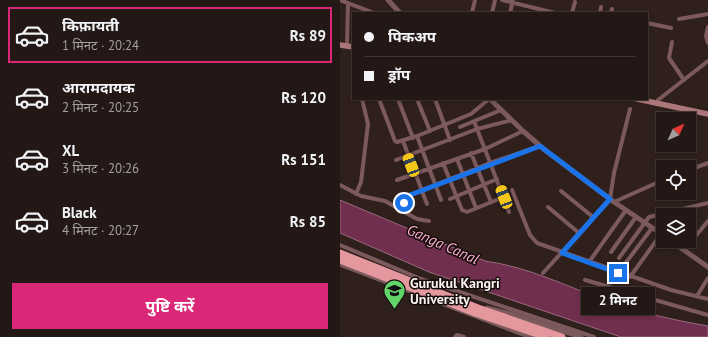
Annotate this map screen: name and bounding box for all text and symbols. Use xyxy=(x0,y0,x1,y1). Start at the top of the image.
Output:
text: किफ़ायती xyxy=(62,16,119,35)
icon: car xyxy=(14,17,50,53)
text: Rs 89 xyxy=(290,26,326,45)
text: पिकअप xyxy=(388,27,436,46)
text: 1 मिनट · 20:24 xyxy=(62,37,139,54)
text: ड्रॉप xyxy=(388,65,410,84)
text: आरामदायक xyxy=(62,78,135,97)
icon: car xyxy=(14,79,50,115)
text: Rs 120 xyxy=(281,88,326,107)
text: 2 मिनट · 20:25 xyxy=(62,99,139,116)
north arrow xyxy=(656,112,696,152)
map controls xyxy=(656,112,696,248)
icon: car xyxy=(14,141,50,177)
text: XL xyxy=(62,141,79,160)
text: Rs 151 xyxy=(281,150,326,169)
car xyxy=(401,152,421,178)
text: 3 मिनट · 20:26 xyxy=(62,160,139,177)
button: locate xyxy=(656,160,696,200)
car xyxy=(494,184,514,210)
route start xyxy=(395,194,413,212)
icon: car xyxy=(14,203,50,239)
text: Black xyxy=(62,203,97,222)
button: layers xyxy=(656,208,696,248)
text: Rs 85 xyxy=(290,212,326,231)
water label: Ganga Canal xyxy=(404,220,482,268)
text: 4 मिनट · 20:27 xyxy=(62,222,139,239)
route end xyxy=(609,264,627,282)
place label: Gurukul Kangri University xyxy=(410,274,500,308)
school or university icon: Gurukul Kangri University xyxy=(381,278,407,311)
button: पुष्टि करें xyxy=(12,283,328,329)
callout: 2 मिनट xyxy=(581,287,655,315)
text: 2 मिनट xyxy=(599,292,637,309)

